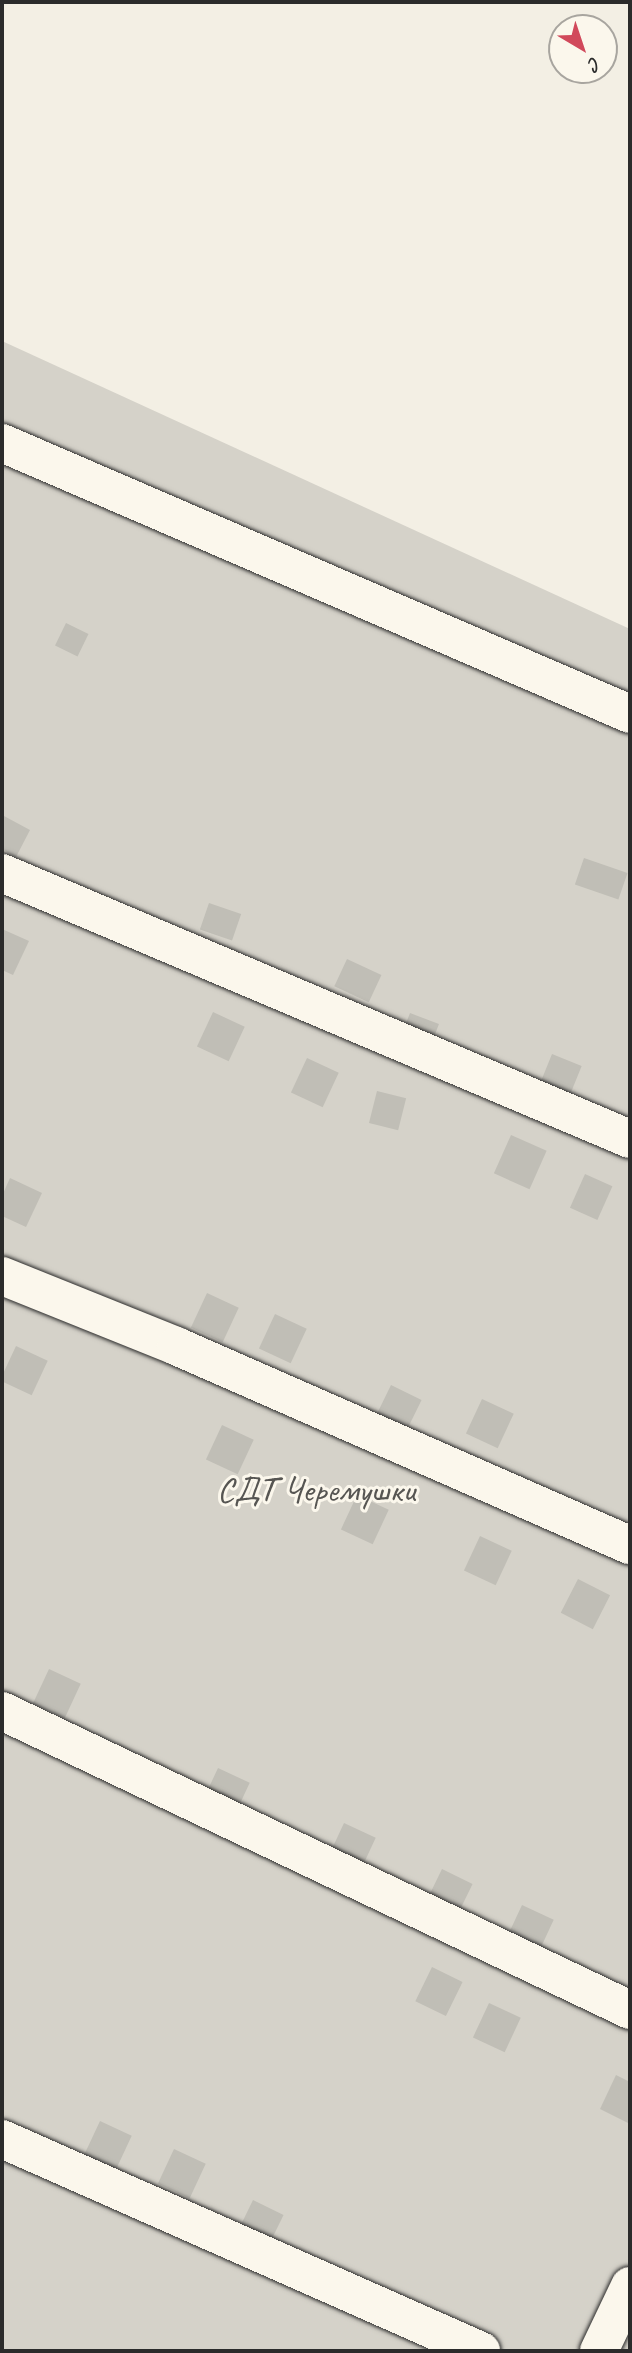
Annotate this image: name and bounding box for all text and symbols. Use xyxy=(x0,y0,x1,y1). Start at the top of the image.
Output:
north arrow xyxy=(548,14,618,84)
text: С xyxy=(584,51,606,76)
park label: СДТ Черемушки xyxy=(217,1469,415,1511)

